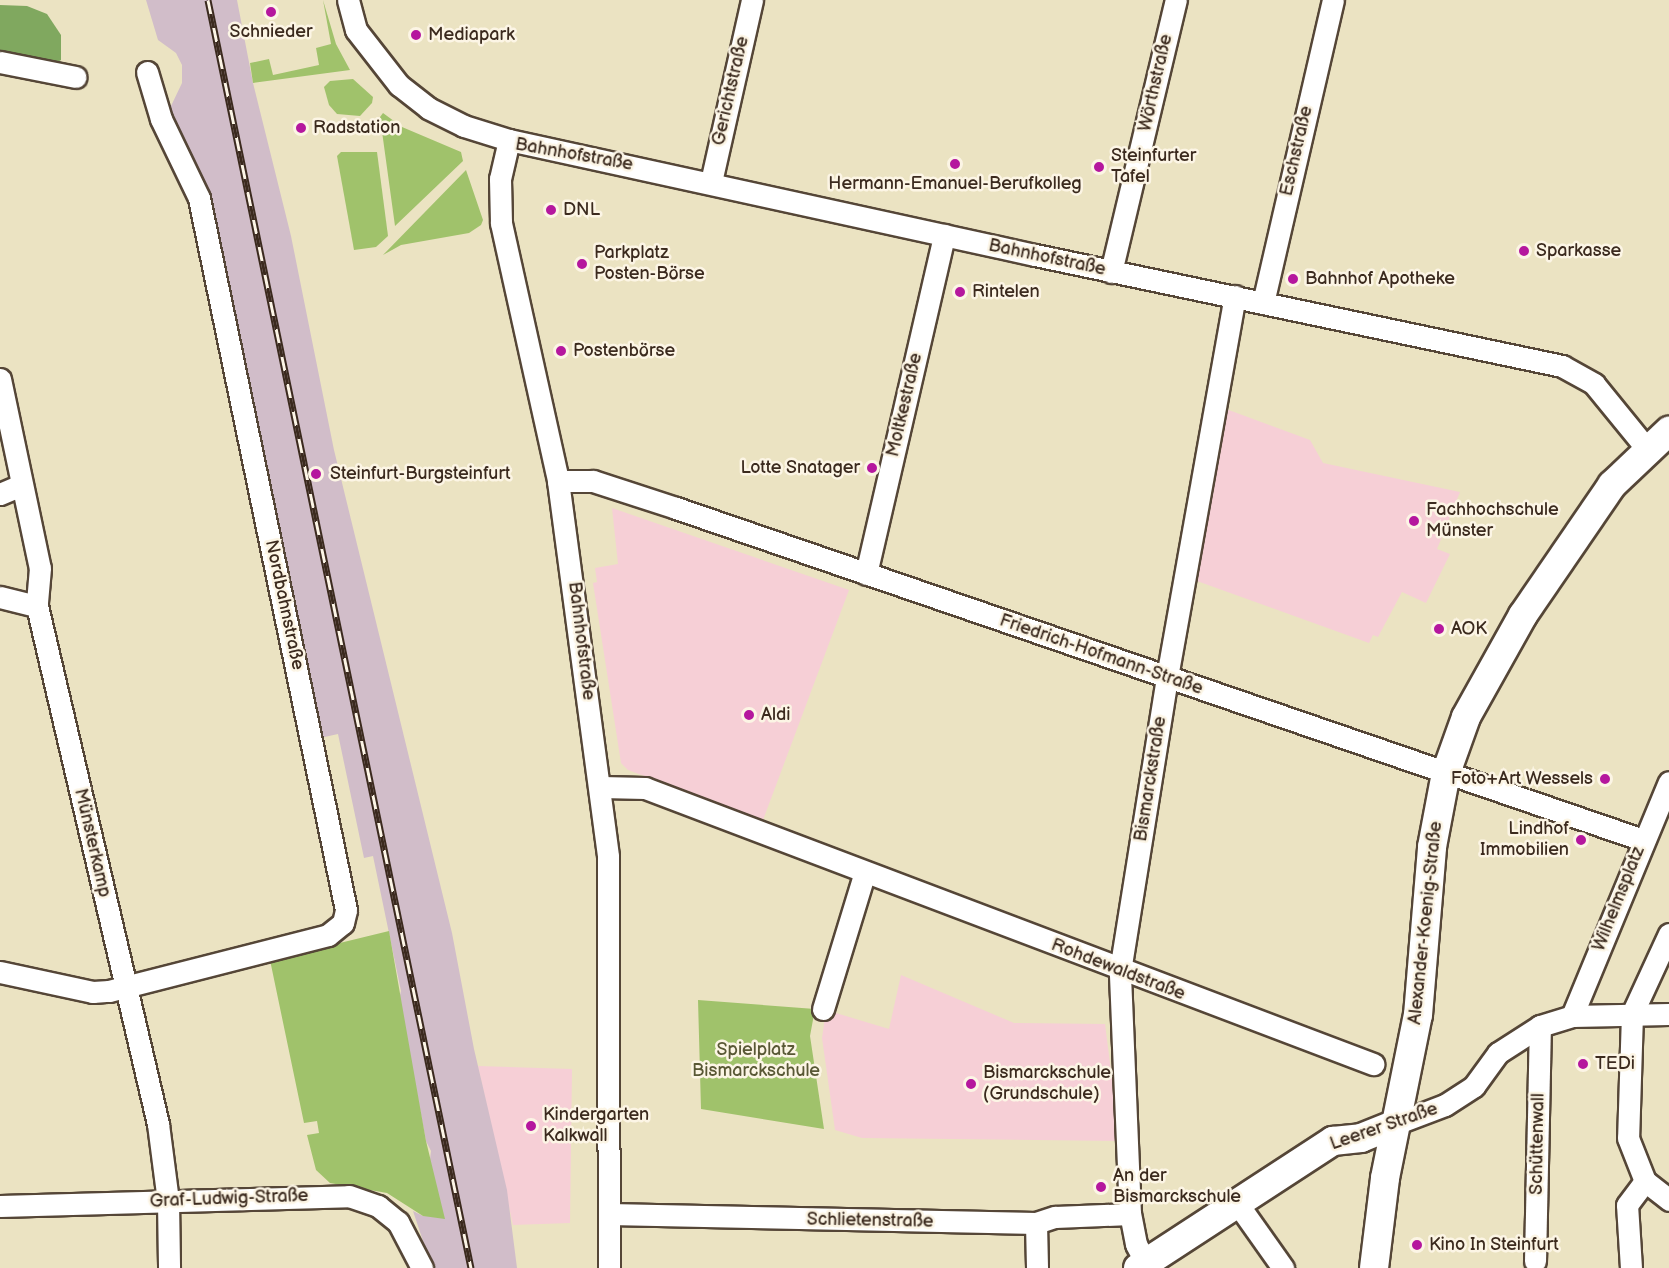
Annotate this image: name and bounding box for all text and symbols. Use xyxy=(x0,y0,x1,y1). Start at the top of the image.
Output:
marker: Schnieder xyxy=(264,5,278,19)
place label: Schnieder xyxy=(230,21,312,43)
place label: Mediapark xyxy=(428,24,515,46)
marker: Mediapark xyxy=(409,28,423,42)
street label: Wörthstraße xyxy=(1134,32,1178,134)
street label: Gerichtstraße xyxy=(708,34,754,148)
street label: Eschstraße xyxy=(1276,104,1318,198)
place label: Radstation xyxy=(313,117,400,139)
marker: Radstation xyxy=(294,121,308,135)
street label: Bahnhofstraße xyxy=(513,134,635,176)
place label: Steinfurter Tafel xyxy=(1111,146,1196,188)
marker: Hermann-Emanuel-Berufkolleg xyxy=(948,157,962,171)
marker: Steinfurter Tafel xyxy=(1092,160,1106,174)
place label: Hermann-Emanuel-Berufkolleg xyxy=(828,173,1082,195)
place label: DNL xyxy=(563,199,600,221)
marker: DNL xyxy=(544,203,558,217)
street label: Bahnhofstraße xyxy=(986,235,1108,281)
place label: Sparkasse xyxy=(1536,240,1621,262)
place label: Parkplatz Posten-Börse xyxy=(594,243,705,286)
marker: Sparkasse xyxy=(1517,244,1531,258)
marker: Parkplatz Posten-Börse xyxy=(575,257,589,271)
place label: Bahnhof Apotheke xyxy=(1305,268,1455,290)
marker: Bahnhof Apotheke xyxy=(1286,272,1300,286)
place label: Rintelen xyxy=(972,281,1040,303)
marker: Rintelen xyxy=(953,285,967,299)
place label: Postenbörse xyxy=(573,340,675,362)
marker: Postenbörse xyxy=(554,344,568,358)
street label: Moltkestraße xyxy=(883,351,927,459)
place label: Lotte Snatager xyxy=(740,457,860,479)
marker: Lotte Snatager xyxy=(865,461,879,475)
place label: Steinfurt-Burgsteinfurt xyxy=(330,463,511,485)
marker: Steinfurt-Burgsteinfurt xyxy=(307,465,325,483)
place label: Fachhochschule Münster xyxy=(1426,500,1559,542)
marker: Fachhochschule Münster xyxy=(1407,514,1421,528)
street label: Nordbahnstraße xyxy=(260,538,308,672)
street label: Bahnhofstraße xyxy=(563,580,599,702)
street label: Friedrich-Hofmann-Straße xyxy=(997,610,1205,700)
place label: AOK xyxy=(1451,618,1487,640)
marker: AOK xyxy=(1432,622,1446,636)
place label: Aldi xyxy=(761,704,790,726)
marker: Aldi xyxy=(742,708,756,722)
street label: Bismarckstraße xyxy=(1130,715,1172,843)
place label: Foto+Art Wessels xyxy=(1450,768,1593,790)
marker: Foto+Art Wessels xyxy=(1598,772,1612,786)
street label: Münsterkamp xyxy=(69,787,115,899)
place label: Lindhof Immobilien xyxy=(1480,819,1569,862)
street label: Alexander-Koenig-Straße xyxy=(1405,820,1447,1026)
marker: Lindhof Immobilien xyxy=(1574,833,1588,847)
street label: Wilhelmsplatz xyxy=(1588,844,1650,954)
street label: Rohdewaldstraße xyxy=(1048,935,1188,1005)
park label: Spielplatz Bismarckschule xyxy=(692,1040,820,1082)
place label: TEDi xyxy=(1595,1053,1635,1075)
marker: TEDi xyxy=(1576,1057,1590,1071)
place label: Bismarckschule (Grundschule) xyxy=(983,1063,1111,1106)
marker: Bismarckschule (Grundschule) xyxy=(964,1077,978,1091)
street label: Schüttenwall xyxy=(1526,1093,1550,1195)
street label: Leerer Straße xyxy=(1327,1098,1441,1156)
place label: Kindergarten Kalkwall xyxy=(543,1105,649,1148)
marker: Kindergarten Kalkwall xyxy=(524,1119,538,1133)
place label: An der Bismarckschule xyxy=(1113,1166,1241,1208)
marker: An der Bismarckschule xyxy=(1094,1180,1108,1194)
street label: Graf-Ludwig-Straße xyxy=(149,1185,309,1213)
street label: Schlietenstraße xyxy=(807,1209,933,1233)
place label: Kino In Steinfurt xyxy=(1429,1234,1559,1256)
marker: Kino In Steinfurt xyxy=(1410,1238,1424,1252)

